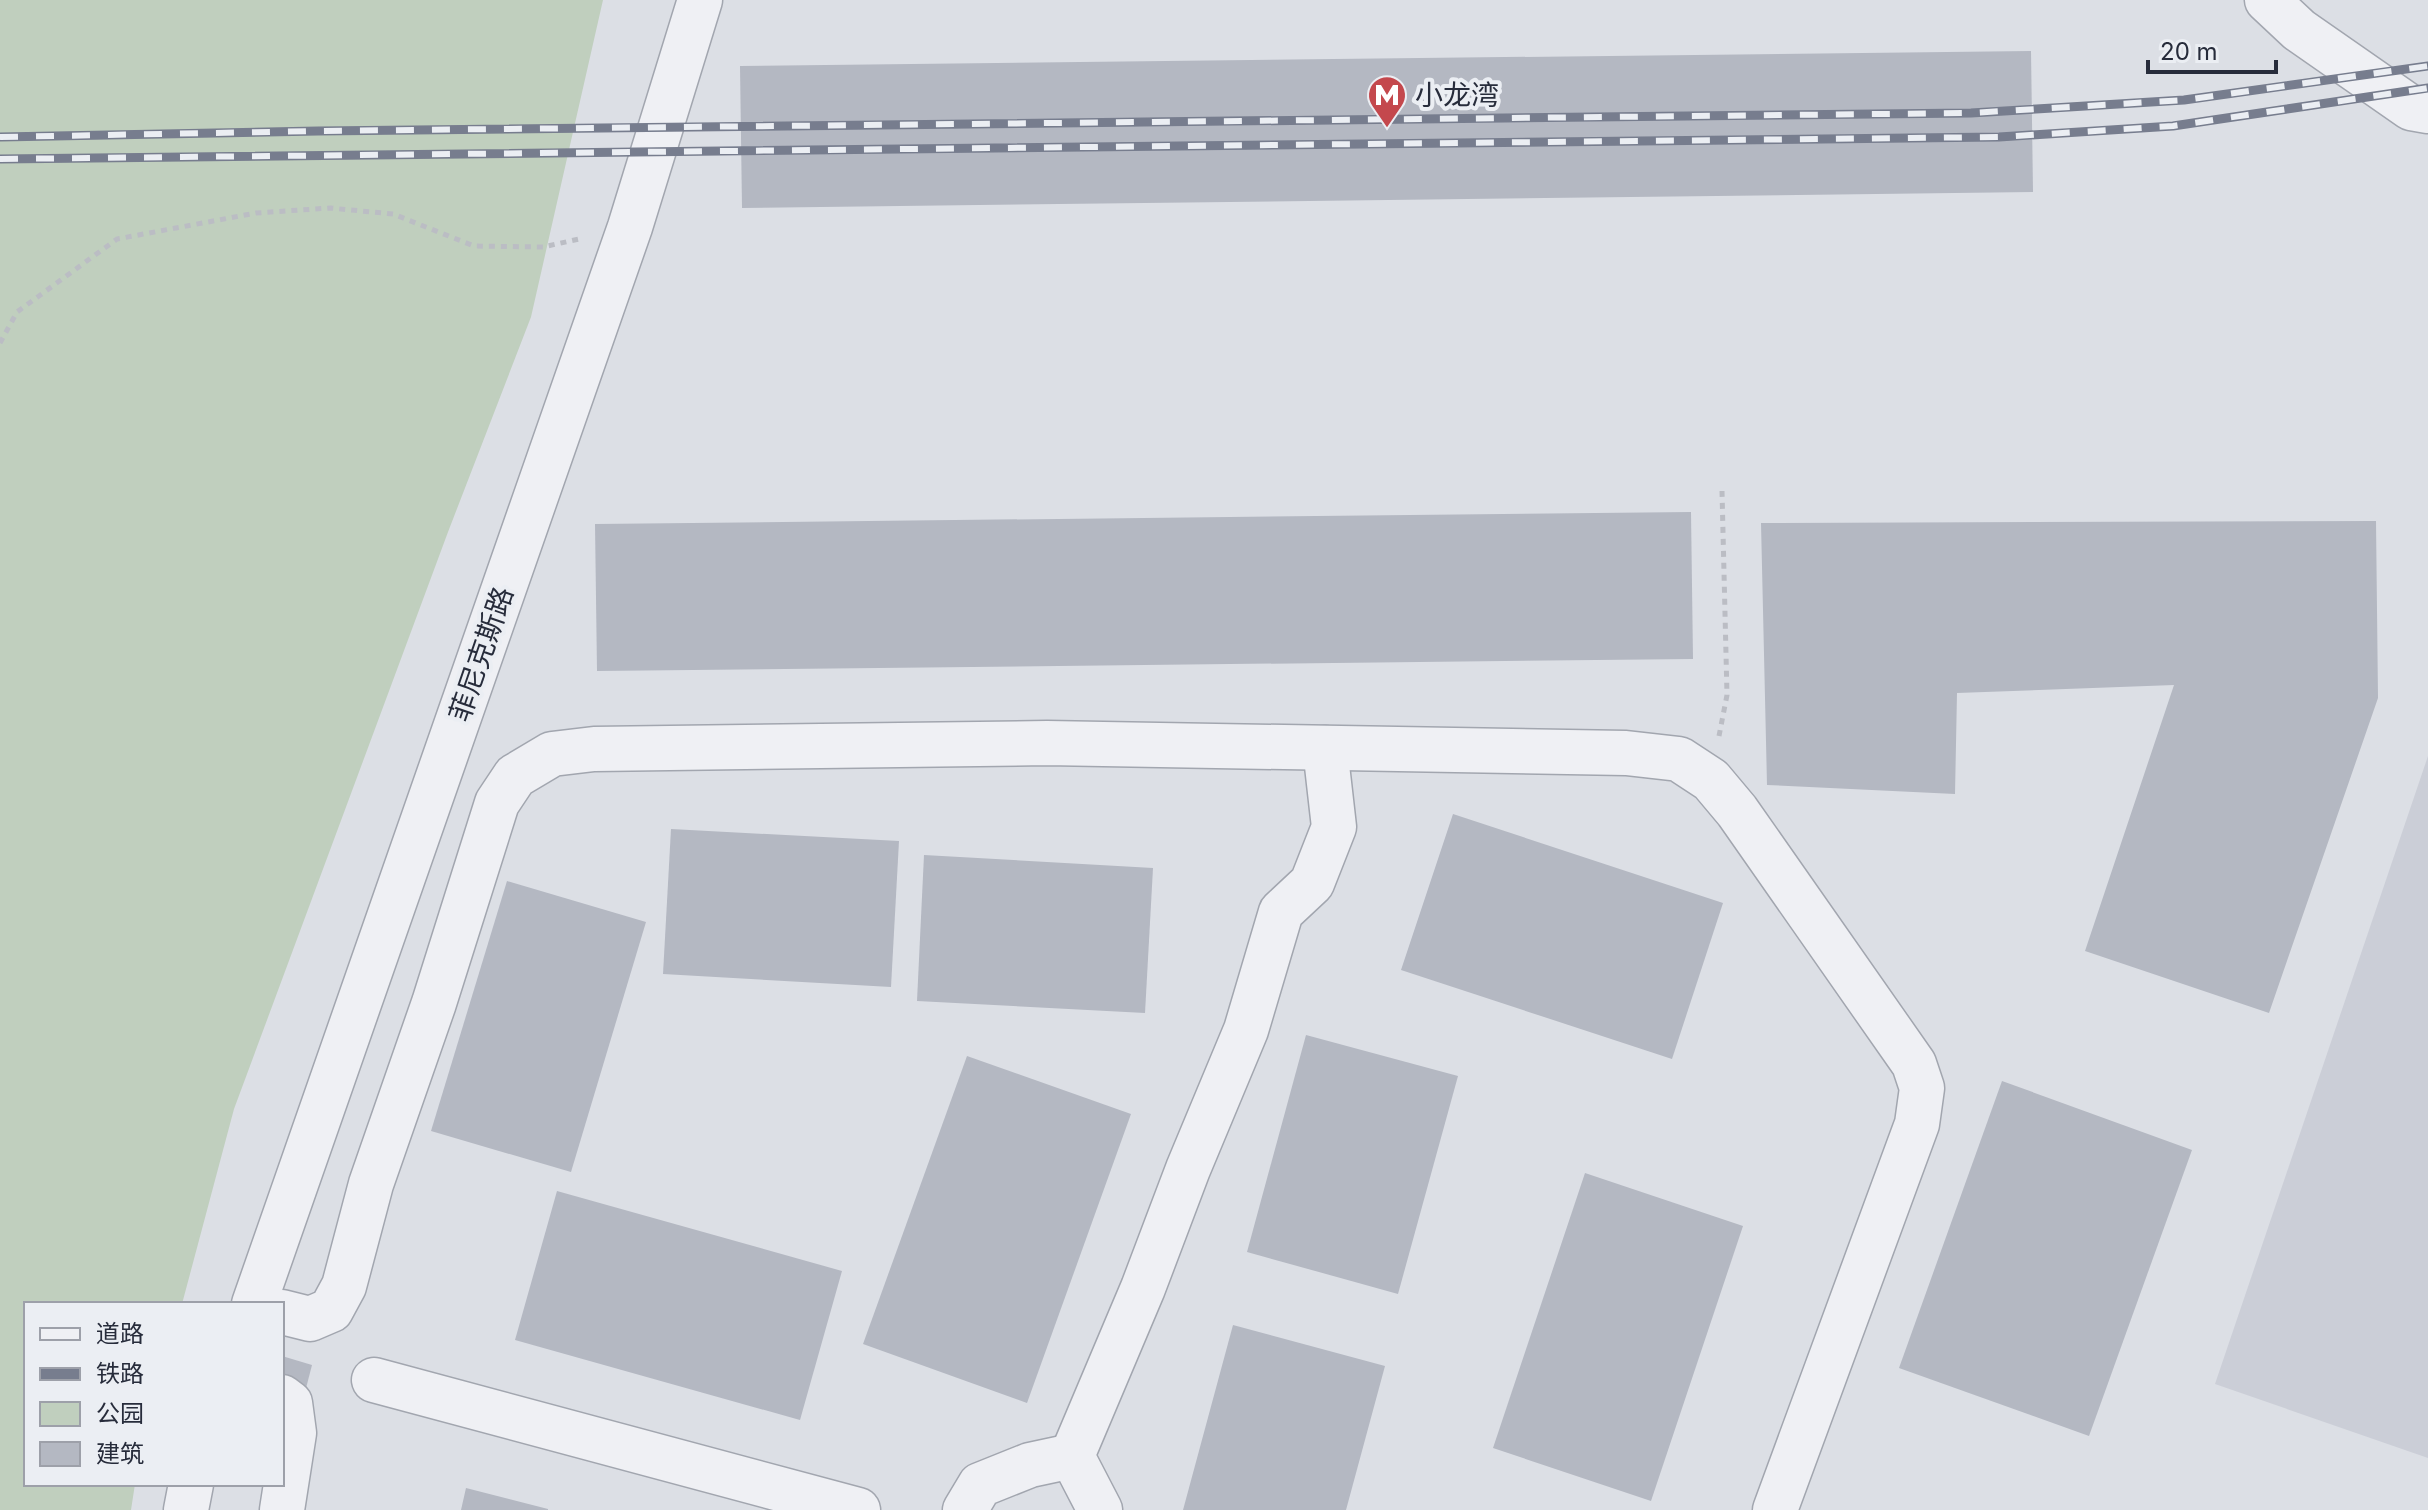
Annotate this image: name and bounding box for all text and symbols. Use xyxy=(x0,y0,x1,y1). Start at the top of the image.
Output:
scale bar xyxy=(2148,24,2276,74)
text: 20 m xyxy=(2160,37,2218,66)
metro station icon: 小龙湾 xyxy=(1366,74,1408,129)
place label: 小龙湾 xyxy=(1415,78,1499,112)
street label: 菲尼克斯路 xyxy=(442,582,520,726)
legend xyxy=(24,1302,284,1486)
text: 道路 xyxy=(96,1319,144,1348)
text: 铁路 xyxy=(96,1359,144,1388)
text: 公园 xyxy=(96,1399,144,1428)
text: 建筑 xyxy=(96,1439,144,1468)

